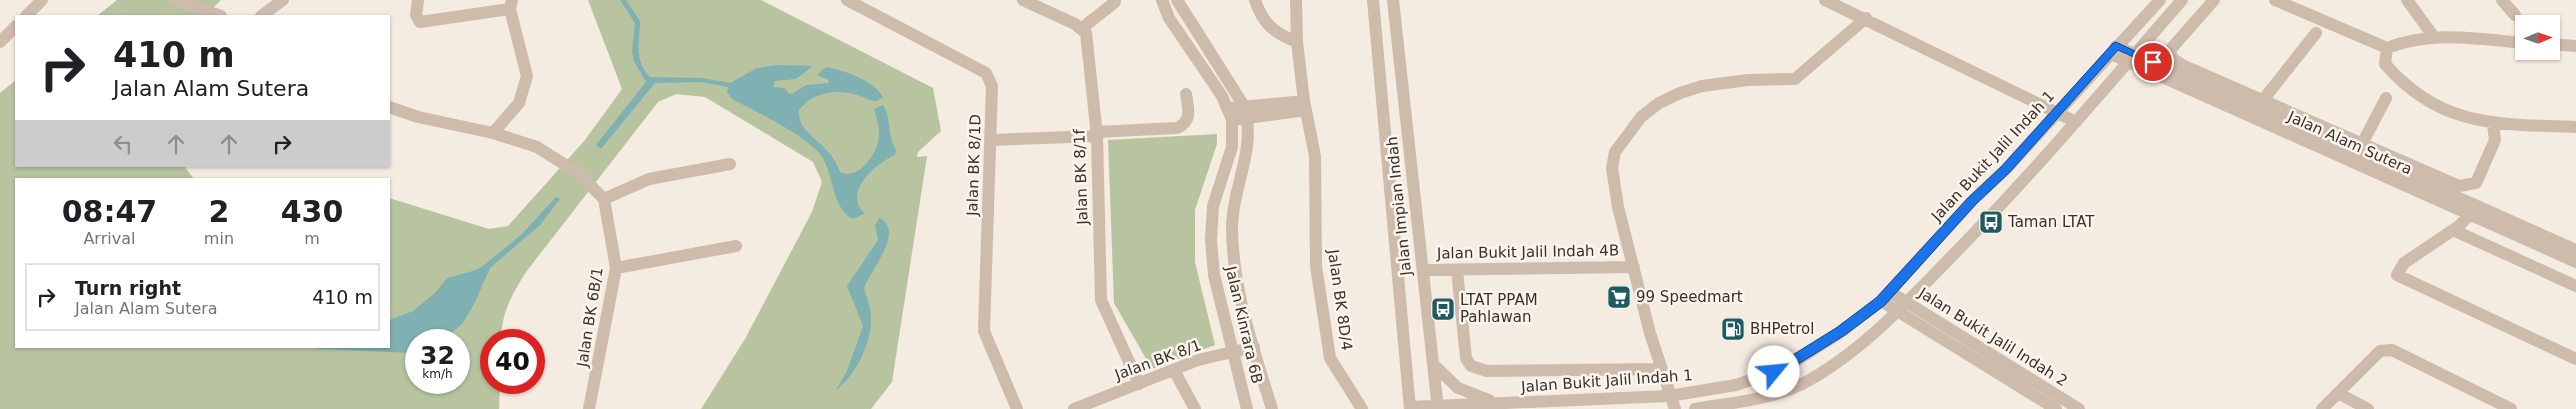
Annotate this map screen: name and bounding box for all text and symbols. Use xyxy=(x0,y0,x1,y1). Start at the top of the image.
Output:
north arrow xyxy=(2515,15,2560,60)
map controls xyxy=(2515,15,2560,60)
icon: right xyxy=(30,35,95,100)
text: 410 m xyxy=(113,35,235,75)
pin xyxy=(2132,41,2174,83)
icon: arrive xyxy=(2139,48,2167,76)
text: Jalan Alam Sutera xyxy=(113,76,309,101)
street label: Jalan Bukit Jalil Indah 1 xyxy=(1927,87,2058,226)
street label: Jalan Alam Sutera xyxy=(2284,107,2415,178)
street label: Jalan BK 8/1D xyxy=(963,114,985,217)
street label: Jalan BK 8/1f xyxy=(1070,128,1092,226)
icon: left xyxy=(109,130,137,158)
icon: ahead xyxy=(162,130,190,158)
icon: ahead xyxy=(215,130,243,158)
icon: right xyxy=(268,130,296,158)
street label: Jalan Impian Indah xyxy=(1383,136,1415,277)
text: 08:47 xyxy=(62,194,157,229)
text: 2 xyxy=(208,194,229,229)
text: 430 xyxy=(281,194,343,229)
bus stop icon: Taman LTAT xyxy=(1978,209,2004,235)
place label: Taman LTAT xyxy=(2007,213,2095,231)
text: Arrival xyxy=(83,229,135,248)
text: min xyxy=(204,229,234,248)
text: m xyxy=(304,229,320,248)
street label: Jalan Bukit Jalil Indah 4B xyxy=(1436,241,1619,263)
street label: Jalan BK 8D/4 xyxy=(1324,247,1356,352)
street label: Jalan Kinrara 6B xyxy=(1221,263,1266,386)
street label: Jalan BK 6B/1 xyxy=(573,266,607,369)
text: Turn right xyxy=(75,277,181,299)
icon: right xyxy=(32,283,60,311)
street label: Jalan Bukit Jalil Indah 2 xyxy=(1914,283,2071,390)
supermarket icon: 99 Speedmart xyxy=(1606,284,1632,310)
text: 410 m xyxy=(312,286,373,308)
place label: 99 Speedmart xyxy=(1636,288,1743,306)
place label: LTAT PPAM Pahlawan xyxy=(1460,291,1538,326)
bus stop icon: LTAT PPAM Pahlawan xyxy=(1430,296,1456,322)
text: Jalan Alam Sutera xyxy=(75,299,218,318)
fuel station icon: BHPetrol xyxy=(1720,316,1746,342)
place label: BHPetrol xyxy=(1750,320,1814,338)
speed limit sign: 40 xyxy=(480,329,545,394)
street label: Jalan BK 8/1 xyxy=(1112,336,1204,384)
text: 32 xyxy=(420,341,455,370)
position arrow xyxy=(1747,345,1799,397)
street label: Jalan Bukit Jalil Indah 1 xyxy=(1520,366,1693,396)
text: km/h xyxy=(422,367,453,381)

